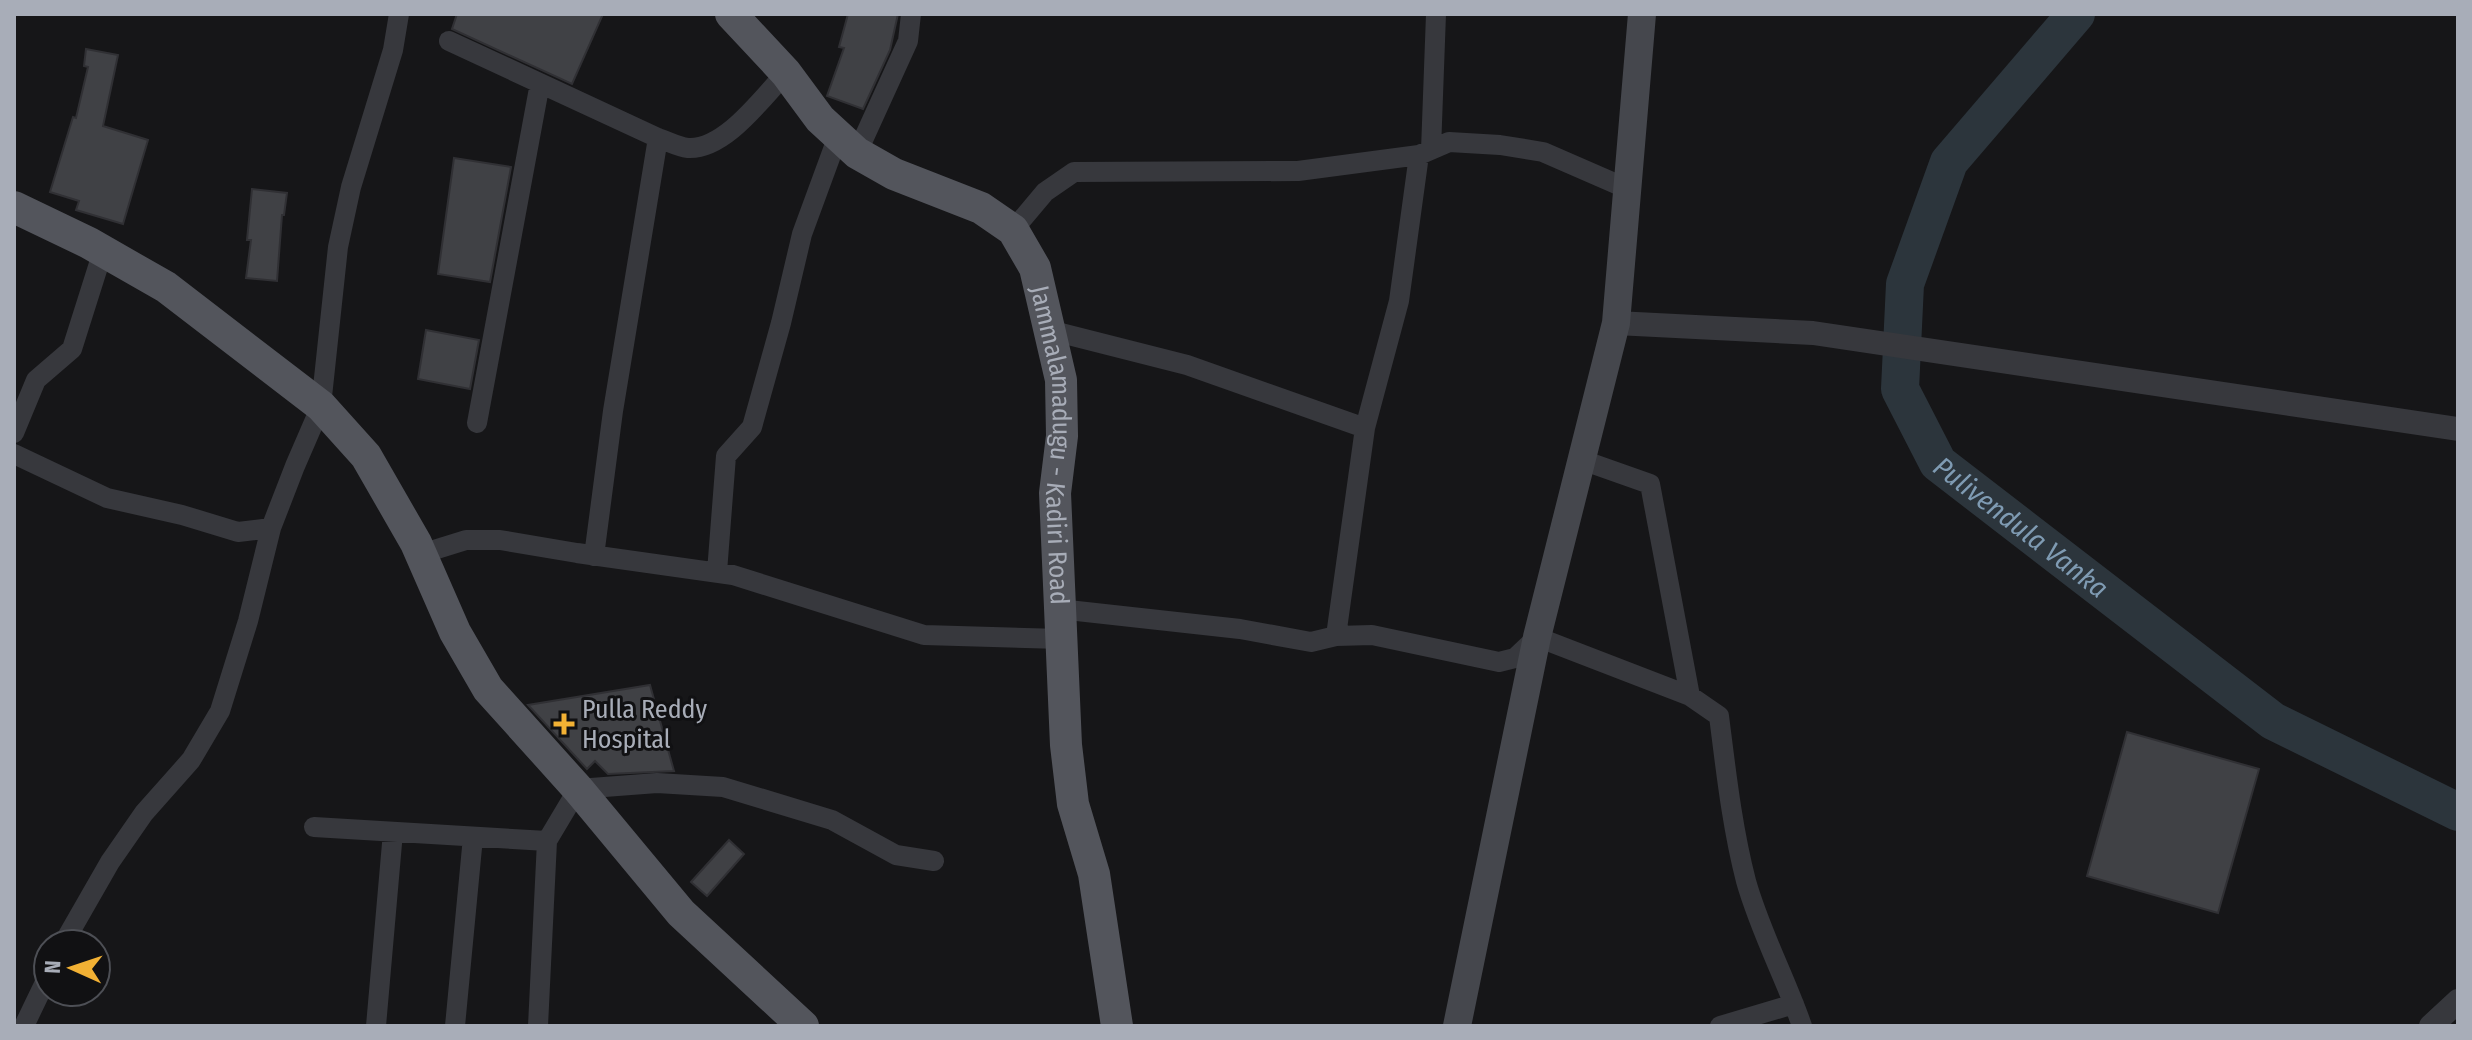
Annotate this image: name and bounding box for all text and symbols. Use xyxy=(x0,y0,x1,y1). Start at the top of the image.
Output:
street label: Jammalamadugu - Kadiri Road xyxy=(1024,282,1077,605)
water label: Pulivendula Vanka xyxy=(1927,450,2115,605)
place label: Pulla Reddy Hospital xyxy=(582,694,708,755)
marker: Pulla Reddy Hospital xyxy=(553,713,575,735)
north arrow xyxy=(32,928,112,1008)
text: N xyxy=(39,960,66,974)

